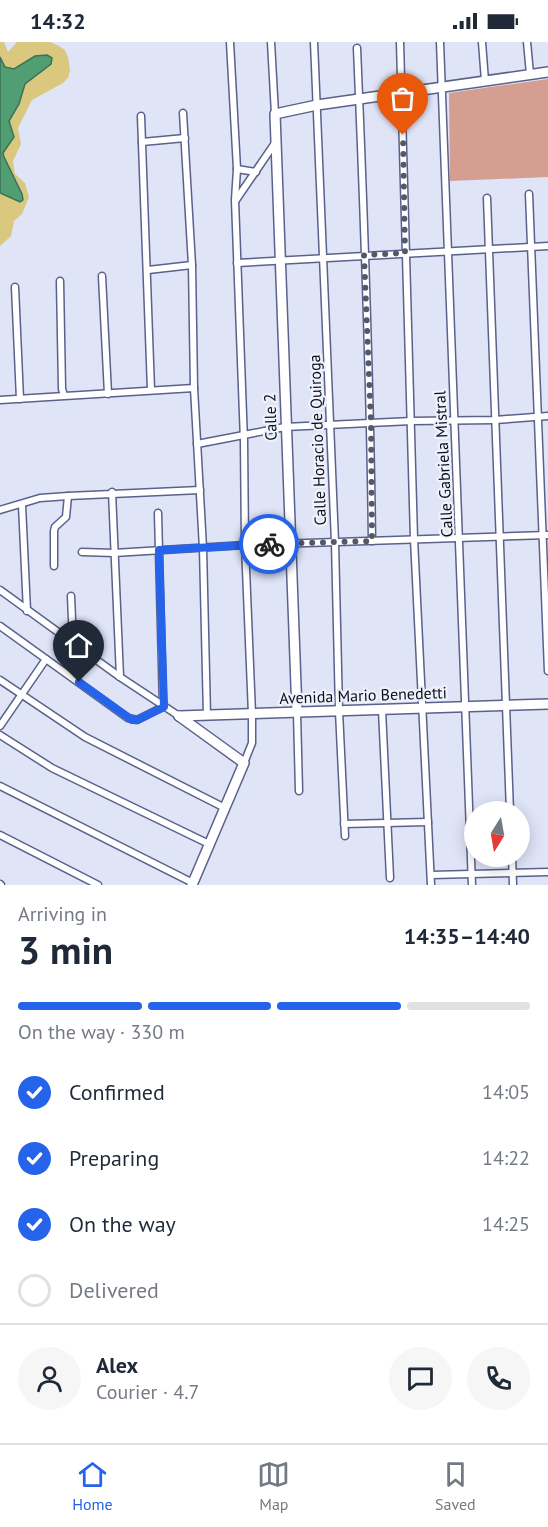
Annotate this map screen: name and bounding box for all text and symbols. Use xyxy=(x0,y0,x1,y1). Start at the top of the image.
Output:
text: 14:32 xyxy=(30,7,86,35)
pin xyxy=(377,73,428,135)
icon: bag xyxy=(386,82,419,115)
street label: Calle Horacio de Quiroga xyxy=(304,354,330,526)
street label: Calle Gabriela Mistral xyxy=(429,390,457,538)
street label: Calle 2 xyxy=(259,393,281,441)
courier xyxy=(239,514,299,574)
icon: bike xyxy=(253,528,286,561)
pin xyxy=(53,620,104,682)
icon: home xyxy=(62,629,95,662)
street label: Avenida Mario Benedetti xyxy=(279,682,447,708)
north arrow xyxy=(464,801,530,867)
map controls xyxy=(464,801,530,867)
text: Arriving in xyxy=(18,901,107,927)
text: 14:35–14:40 xyxy=(404,922,530,950)
text: 3 min xyxy=(18,924,113,975)
text: On the way · 330 m xyxy=(18,1019,185,1045)
icon: check xyxy=(18,1076,51,1109)
text: Confirmed xyxy=(69,1078,165,1106)
text: 14:05 xyxy=(482,1079,530,1105)
icon: check xyxy=(18,1142,51,1175)
text: Preparing xyxy=(69,1144,159,1172)
text: 14:22 xyxy=(482,1145,530,1171)
icon: check xyxy=(18,1208,51,1241)
text: On the way xyxy=(69,1210,176,1238)
text: 14:25 xyxy=(482,1211,530,1237)
text: Delivered xyxy=(69,1276,159,1304)
button: person xyxy=(18,1347,81,1410)
button: chat xyxy=(389,1347,452,1410)
button: phone xyxy=(467,1347,530,1410)
text: Alex xyxy=(96,1351,138,1379)
text: Courier · 4.7 xyxy=(96,1379,199,1405)
tab: Home xyxy=(72,1458,113,1514)
tab: Map xyxy=(257,1458,290,1514)
tab: Saved xyxy=(435,1458,476,1514)

